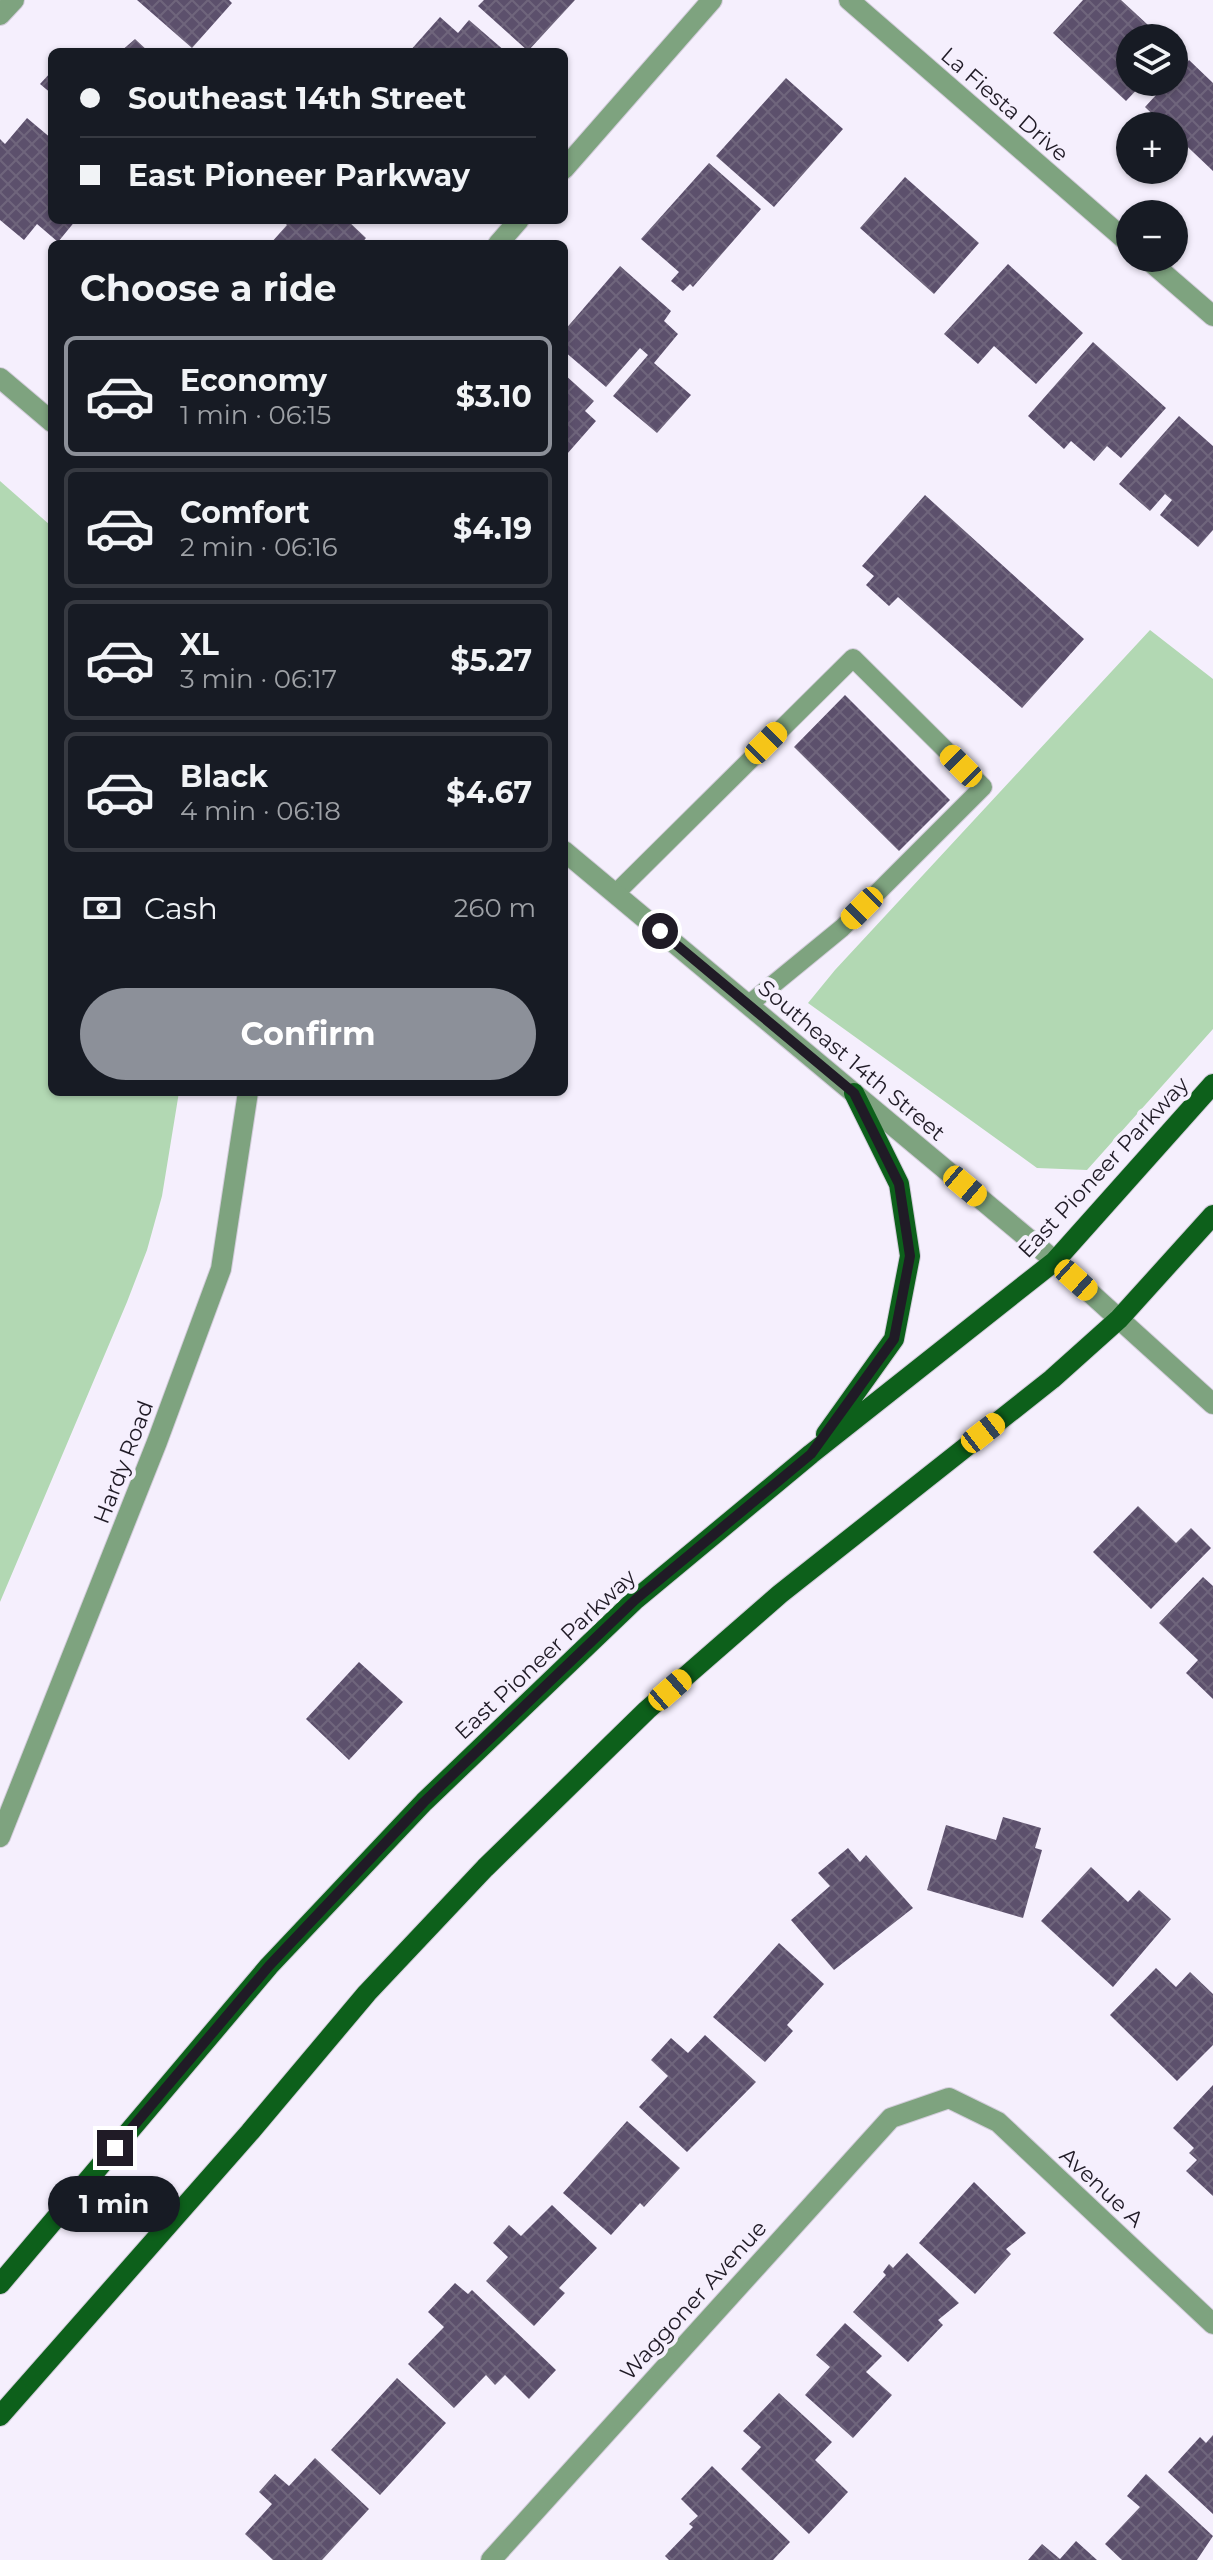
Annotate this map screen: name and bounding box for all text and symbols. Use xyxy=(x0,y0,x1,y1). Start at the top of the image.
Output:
map controls xyxy=(1116,24,1188,272)
button: layers xyxy=(1116,24,1188,96)
street label: La Fiesta Drive xyxy=(935,42,1074,167)
text: Southeast 14th Street xyxy=(128,80,466,117)
button: + xyxy=(1116,112,1188,184)
text: East Pioneer Parkway xyxy=(128,157,470,194)
button: − xyxy=(1116,200,1188,272)
text: Choose a ride xyxy=(80,266,337,310)
icon: car xyxy=(84,360,156,432)
text: Economy xyxy=(180,362,327,399)
text: $3.10 xyxy=(456,378,532,415)
text: 1 min · 06:15 xyxy=(180,399,331,431)
icon: car xyxy=(84,492,156,564)
text: Comfort xyxy=(180,494,310,531)
text: $4.19 xyxy=(453,510,532,547)
text: 2 min · 06:16 xyxy=(180,531,338,563)
icon: car xyxy=(84,624,156,696)
text: XL xyxy=(180,626,219,663)
text: $5.27 xyxy=(451,642,532,679)
text: 3 min · 06:17 xyxy=(180,663,337,695)
car xyxy=(741,718,791,768)
car xyxy=(936,741,986,791)
icon: car xyxy=(84,756,156,828)
text: Black xyxy=(180,758,268,795)
text: $4.67 xyxy=(446,774,532,811)
text: 4 min · 06:18 xyxy=(180,795,341,827)
car xyxy=(837,883,887,933)
icon: cash xyxy=(80,886,124,930)
text: Cash xyxy=(144,890,218,927)
text: 260 m xyxy=(454,892,536,924)
route start xyxy=(642,913,678,949)
street label: Southeast 14th Street xyxy=(753,974,951,1147)
button: Confirm xyxy=(80,988,536,1080)
street label: East Pioneer Parkway xyxy=(1012,1071,1194,1263)
car xyxy=(939,1161,991,1211)
car xyxy=(1050,1255,1102,1305)
street label: Hardy Road xyxy=(88,1397,159,1527)
car xyxy=(957,1409,1009,1457)
street label: East Pioneer Parkway xyxy=(449,1563,641,1745)
car xyxy=(644,1665,696,1715)
route end xyxy=(97,2130,133,2166)
street label: Avenue A xyxy=(1054,2142,1149,2233)
callout: 1 min xyxy=(49,2176,181,2232)
text: 1 min xyxy=(79,2188,149,2220)
street label: Waggoner Avenue xyxy=(614,2215,772,2386)

